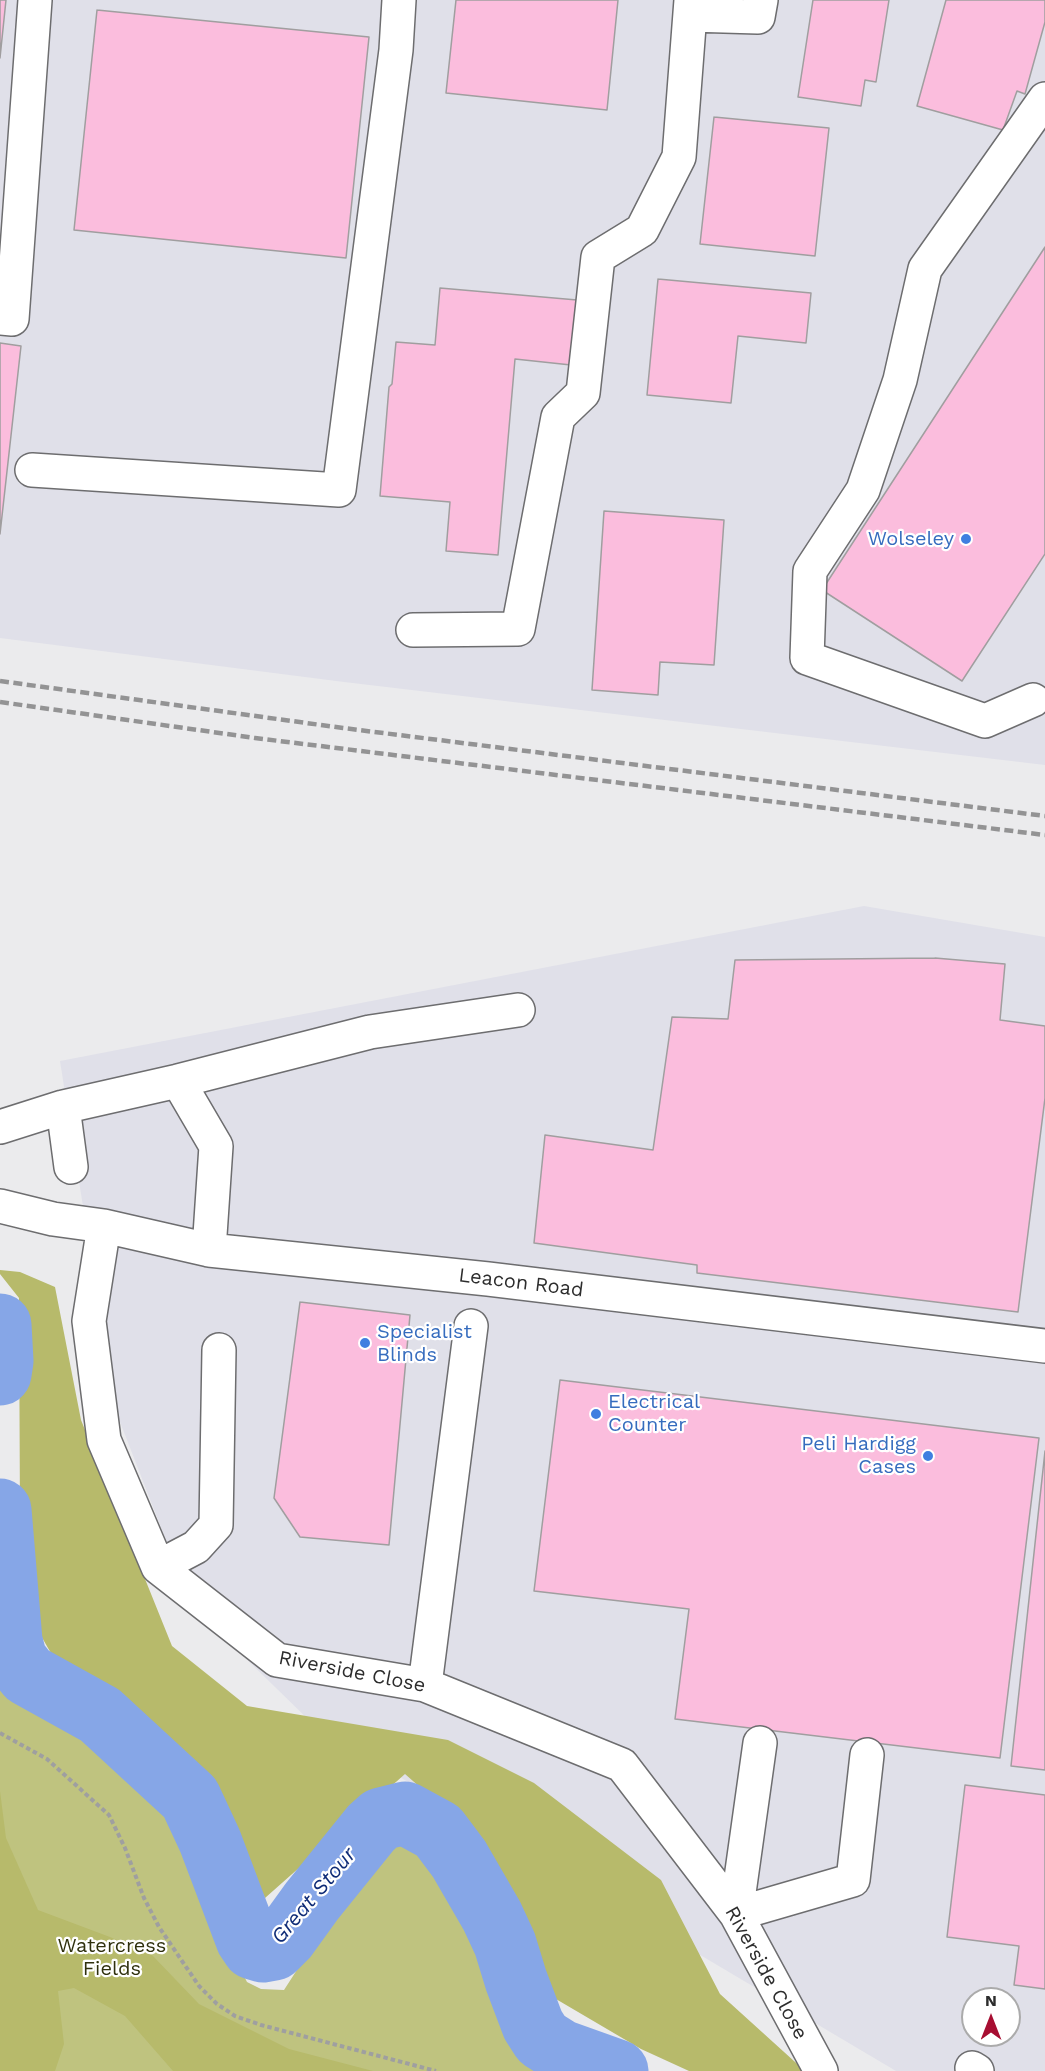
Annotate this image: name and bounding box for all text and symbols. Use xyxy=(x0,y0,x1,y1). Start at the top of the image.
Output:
place label: Wolseley xyxy=(868,527,954,551)
marker: Wolseley xyxy=(959,532,973,546)
street label: Leacon Road xyxy=(457,1263,585,1303)
place label: Specialist Blinds xyxy=(377,1320,472,1367)
marker: Specialist Blinds xyxy=(358,1336,372,1350)
place label: Electrical Counter xyxy=(608,1390,700,1437)
marker: Electrical Counter xyxy=(589,1407,603,1421)
place label: Peli Hardigg Cases xyxy=(801,1432,916,1479)
marker: Peli Hardigg Cases xyxy=(921,1449,935,1463)
street label: Riverside Close xyxy=(277,1646,427,1698)
water label: Great Stour xyxy=(266,1843,362,1949)
street label: Riverside Close xyxy=(719,1902,813,2044)
park label: Watercress Fields xyxy=(58,1934,166,1981)
north arrow xyxy=(961,1987,1021,2047)
text: N xyxy=(985,1991,997,2010)

